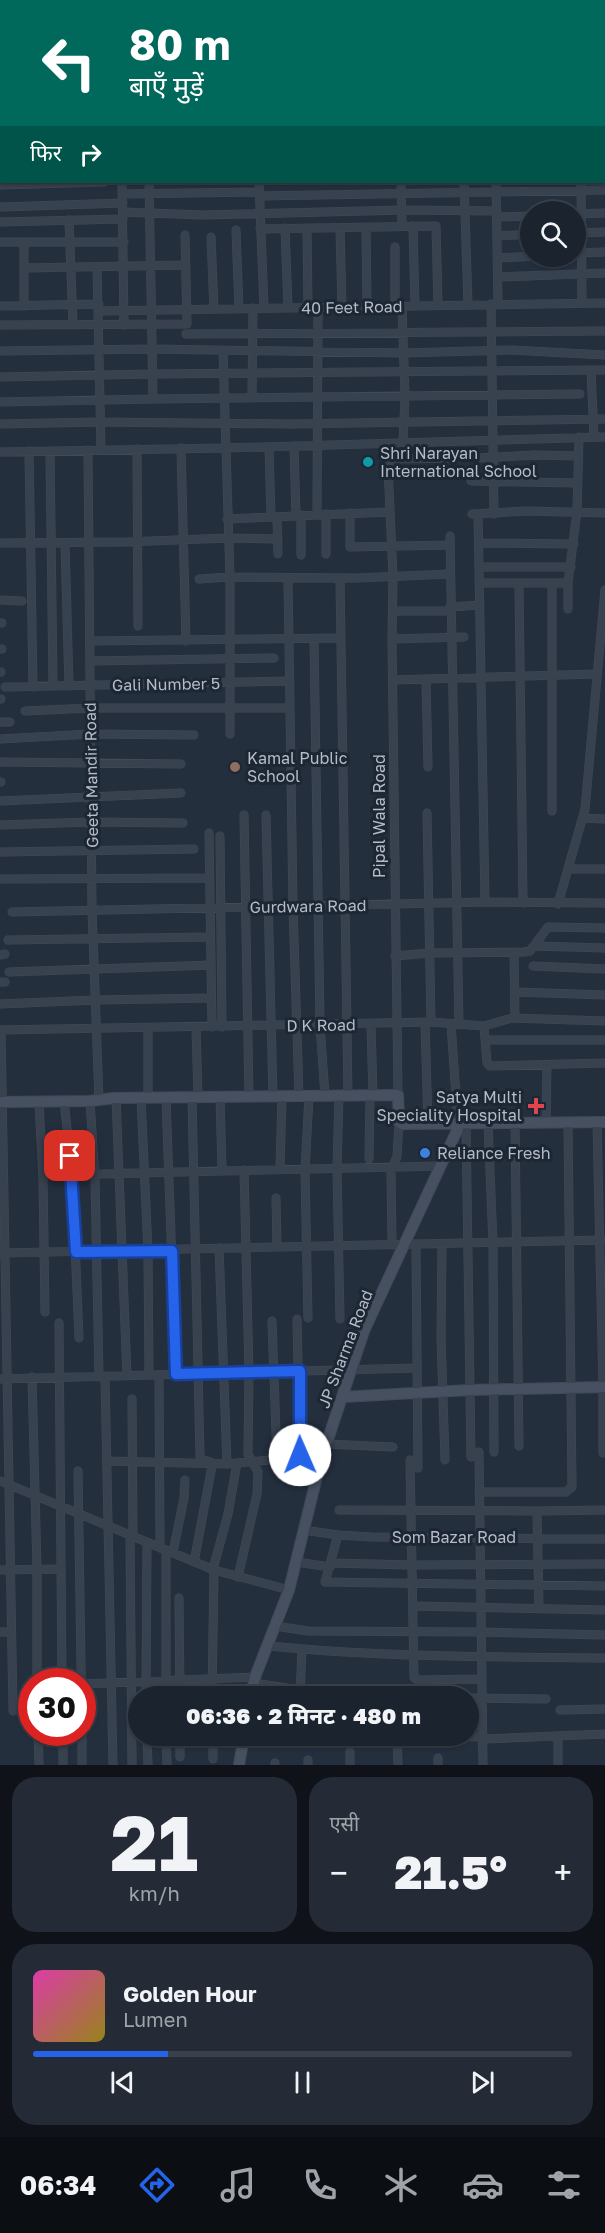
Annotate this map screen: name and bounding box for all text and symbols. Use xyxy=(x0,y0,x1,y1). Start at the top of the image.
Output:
text: 80 m xyxy=(129,19,230,69)
icon: left xyxy=(30,24,108,102)
text: बाएँ मुड़ें xyxy=(129,70,204,102)
icon: right xyxy=(74,138,107,171)
text: फिर xyxy=(30,139,62,166)
map controls xyxy=(520,201,586,267)
button: search xyxy=(520,201,586,267)
street label: 40 Feet Road xyxy=(301,296,403,318)
place label: Shri Narayan International School xyxy=(380,443,537,481)
marker: Shri Narayan International School xyxy=(361,455,375,469)
street label: Gali Number 5 xyxy=(112,673,220,695)
street label: Geeta Mandir Road xyxy=(80,702,102,848)
place label: Kamal Public School xyxy=(247,748,348,786)
street label: Pipal Wala Road xyxy=(369,754,389,878)
marker: Kamal Public School xyxy=(228,760,242,774)
street label: Gurdwara Road xyxy=(249,895,367,917)
street label: D K Road xyxy=(286,1014,356,1036)
place label: Satya Multi Speciality Hospital xyxy=(377,1087,522,1125)
marker: Satya Multi Speciality Hospital xyxy=(527,1097,545,1115)
pin xyxy=(44,1130,95,1181)
icon: arrive xyxy=(53,1139,86,1172)
place label: Reliance Fresh xyxy=(437,1143,551,1163)
marker: Reliance Fresh xyxy=(418,1146,432,1160)
street label: JP Sharma Road xyxy=(313,1287,377,1411)
position arrow xyxy=(268,1423,332,1487)
street label: Som Bazar Road xyxy=(392,1527,516,1547)
speed limit sign: 30 xyxy=(18,1668,96,1746)
text: 06:36 · 2 मिनट · 480 m xyxy=(186,1702,421,1729)
text: 21 xyxy=(110,1795,198,1888)
text: एसी xyxy=(330,1811,359,1835)
text: 21.5° xyxy=(395,1845,507,1899)
text: − xyxy=(330,1853,348,1892)
text: + xyxy=(554,1853,572,1892)
text: km/h xyxy=(129,1881,180,1905)
text: Golden Hour xyxy=(123,1980,257,2007)
text: Lumen xyxy=(123,2007,188,2031)
icon: previous xyxy=(106,2066,139,2099)
icon: pause xyxy=(286,2066,319,2099)
icon: next xyxy=(466,2066,499,2099)
icon: directions xyxy=(136,2164,178,2206)
icon: music xyxy=(217,2164,259,2206)
icon: phone xyxy=(299,2164,341,2206)
icon: climate xyxy=(380,2164,422,2206)
icon: car xyxy=(462,2164,504,2206)
icon: filters xyxy=(543,2164,585,2206)
text: 06:34 xyxy=(20,2169,96,2201)

